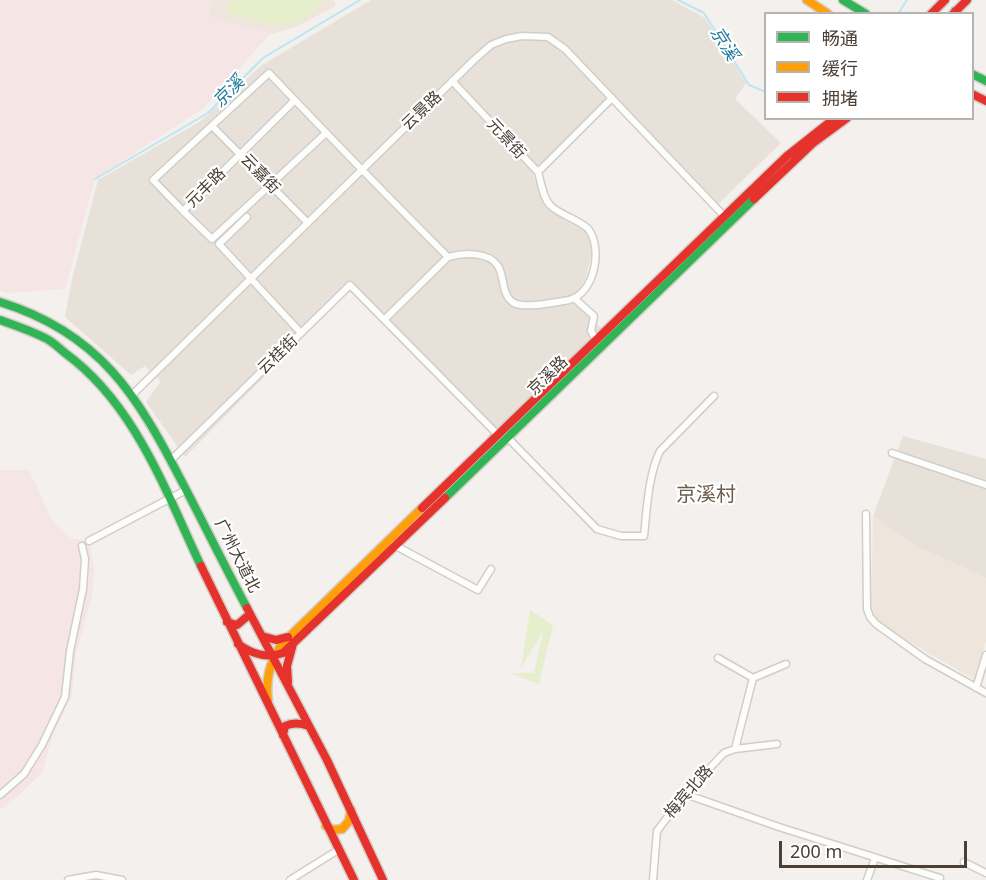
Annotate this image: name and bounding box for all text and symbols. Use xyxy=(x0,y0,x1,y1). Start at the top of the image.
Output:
legend xyxy=(764,12,974,120)
water label: 京溪 xyxy=(705,23,743,65)
text: 畅通 xyxy=(822,26,858,50)
text: 缓行 xyxy=(822,56,858,80)
water label: 京溪 xyxy=(209,72,249,112)
text: 拥堵 xyxy=(822,86,858,110)
street label: 云景路 xyxy=(398,87,446,135)
street label: 元景街 xyxy=(483,115,529,163)
street label: 云嘉街 xyxy=(236,150,284,198)
street label: 元丰路 xyxy=(182,164,230,212)
street label: 云桂街 xyxy=(254,331,302,379)
street label: 京溪路 xyxy=(524,352,572,400)
district label: 京溪村 xyxy=(676,483,736,507)
street label: 广州大道北 xyxy=(210,516,264,596)
street label: 梅宾北路 xyxy=(661,762,717,822)
scale bar xyxy=(782,829,970,867)
text: 200 m xyxy=(790,839,842,863)

